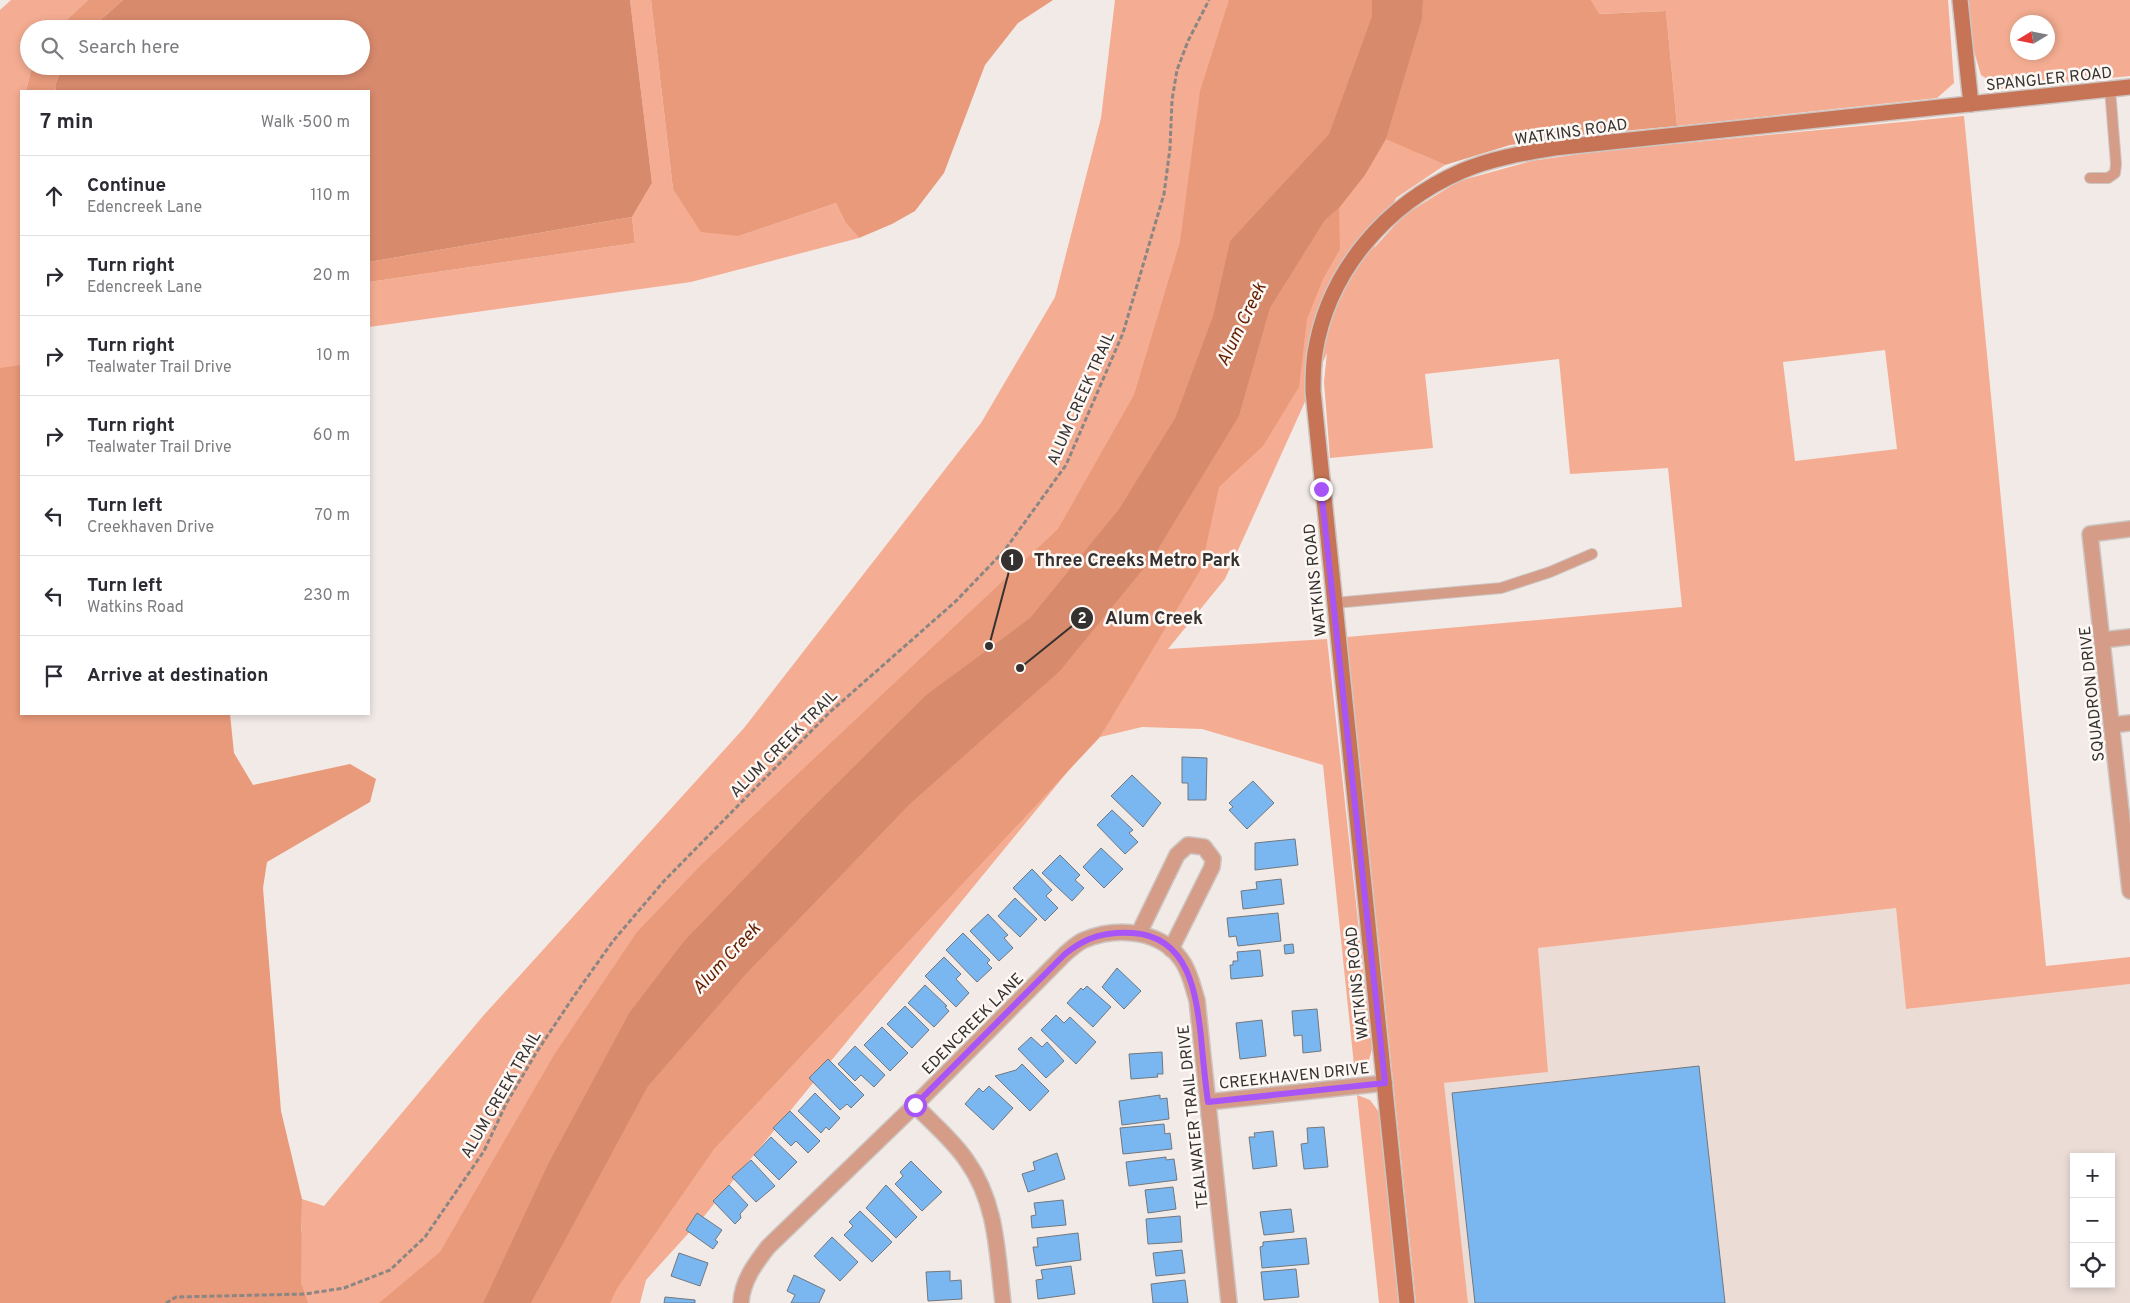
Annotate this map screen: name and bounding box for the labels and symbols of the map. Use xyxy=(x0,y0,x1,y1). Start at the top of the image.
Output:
north arrow xyxy=(2010,15,2055,60)
street label: SPANGLER ROAD xyxy=(1985,63,2113,97)
street label: WATKINS ROAD xyxy=(1514,115,1629,151)
water label: Alum Creek xyxy=(1212,278,1273,370)
street label: ALUM CREEK TRAIL xyxy=(1043,329,1120,469)
route end xyxy=(1310,478,1333,501)
street label: WATKINS ROAD xyxy=(1300,522,1332,637)
callout: Three Creeks Metro Park xyxy=(999,543,1251,576)
text: Three Creeks Metro Park xyxy=(1034,550,1240,573)
text: 1 xyxy=(1009,552,1015,571)
callout: Alum Creek xyxy=(1070,602,1213,635)
text: Alum Creek xyxy=(1105,608,1203,631)
text: 2 xyxy=(1077,610,1087,629)
street label: SQUADRON DRIVE xyxy=(2076,625,2110,762)
street label: ALUM CREEK TRAIL xyxy=(726,686,842,802)
water label: Alum Creek xyxy=(688,917,767,1000)
street label: WATKINS ROAD xyxy=(1342,925,1374,1040)
street label: EDENCREEK LANE xyxy=(918,969,1029,1080)
street label: TEALWATER TRAIL DRIVE xyxy=(1174,1024,1214,1210)
street label: ALUM CREEK TRAIL xyxy=(457,1028,546,1162)
street label: CREEKHAVEN DRIVE xyxy=(1218,1059,1370,1095)
route start xyxy=(904,1094,927,1117)

